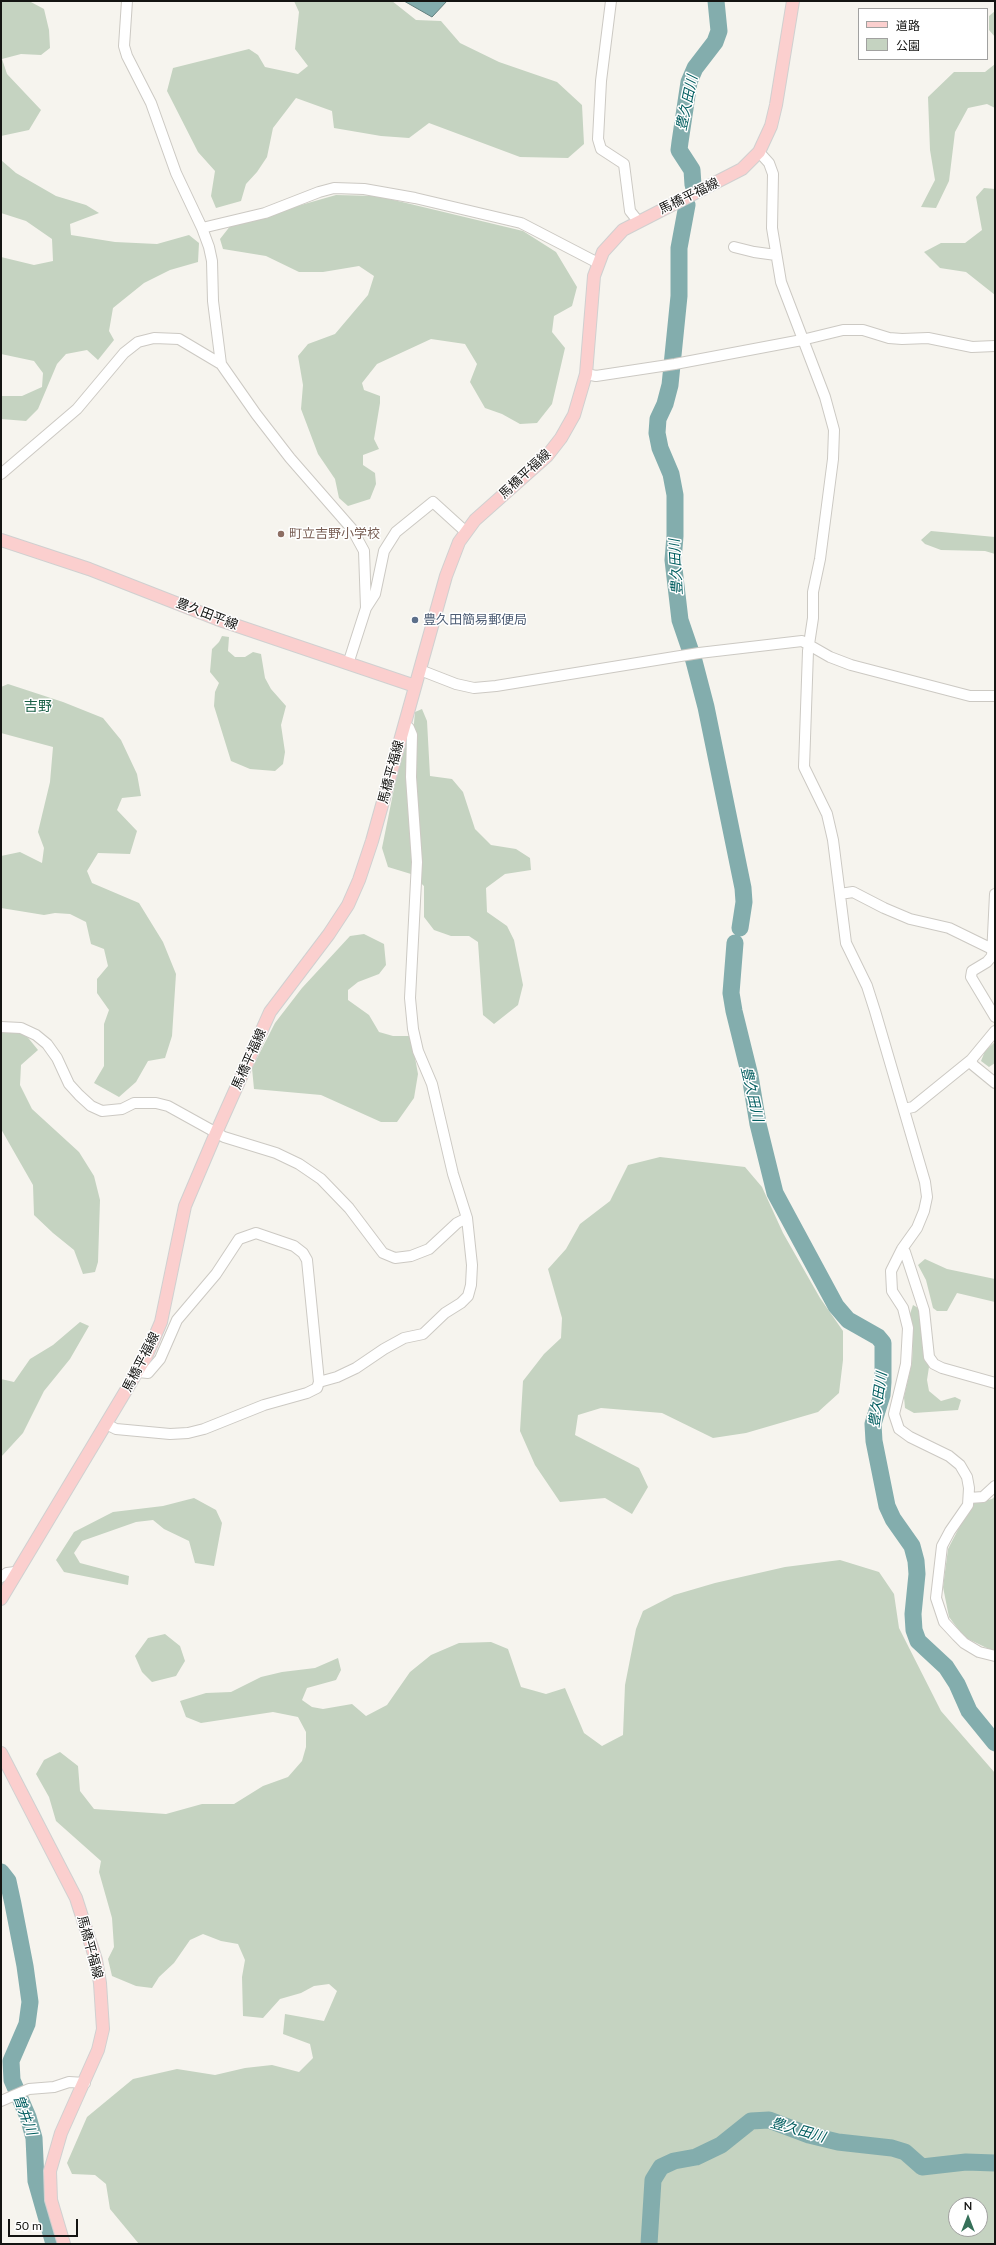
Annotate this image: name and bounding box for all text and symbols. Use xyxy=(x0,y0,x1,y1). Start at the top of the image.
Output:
legend xyxy=(858,8,988,60)
text: 道路 xyxy=(896,18,920,33)
text: 公園 xyxy=(896,38,920,53)
water label: 豊久田川 xyxy=(673,74,701,132)
street label: 馬橋平福線 xyxy=(656,175,722,217)
street label: 馬橋平福線 xyxy=(496,446,554,502)
place label: 町立吉野小学校 xyxy=(289,526,380,542)
marker: 町立吉野小学校 xyxy=(276,529,286,539)
water label: 豊久田川 xyxy=(666,539,686,595)
street label: 豊久田平線 xyxy=(174,595,240,633)
place label: 豊久田簡易郵便局 xyxy=(423,612,527,628)
marker: 豊久田簡易郵便局 xyxy=(410,615,420,625)
district label: 吉野 xyxy=(24,698,52,714)
street label: 馬橋平福線 xyxy=(375,739,407,805)
street label: 馬橋平福線 xyxy=(229,1026,269,1092)
water label: 豊久田川 xyxy=(738,1065,766,1123)
street label: 馬橋平福線 xyxy=(119,1330,163,1394)
water label: 豊久田川 xyxy=(866,1371,890,1429)
street label: 馬橋平福線 xyxy=(74,1914,106,1980)
water label: 曽井川 xyxy=(10,2092,40,2138)
water label: 豊久田川 xyxy=(769,2114,827,2146)
north arrow xyxy=(948,2197,988,2237)
text: N xyxy=(964,2199,972,2212)
scale bar xyxy=(10,2211,80,2237)
text: 50 m xyxy=(15,2218,42,2233)

